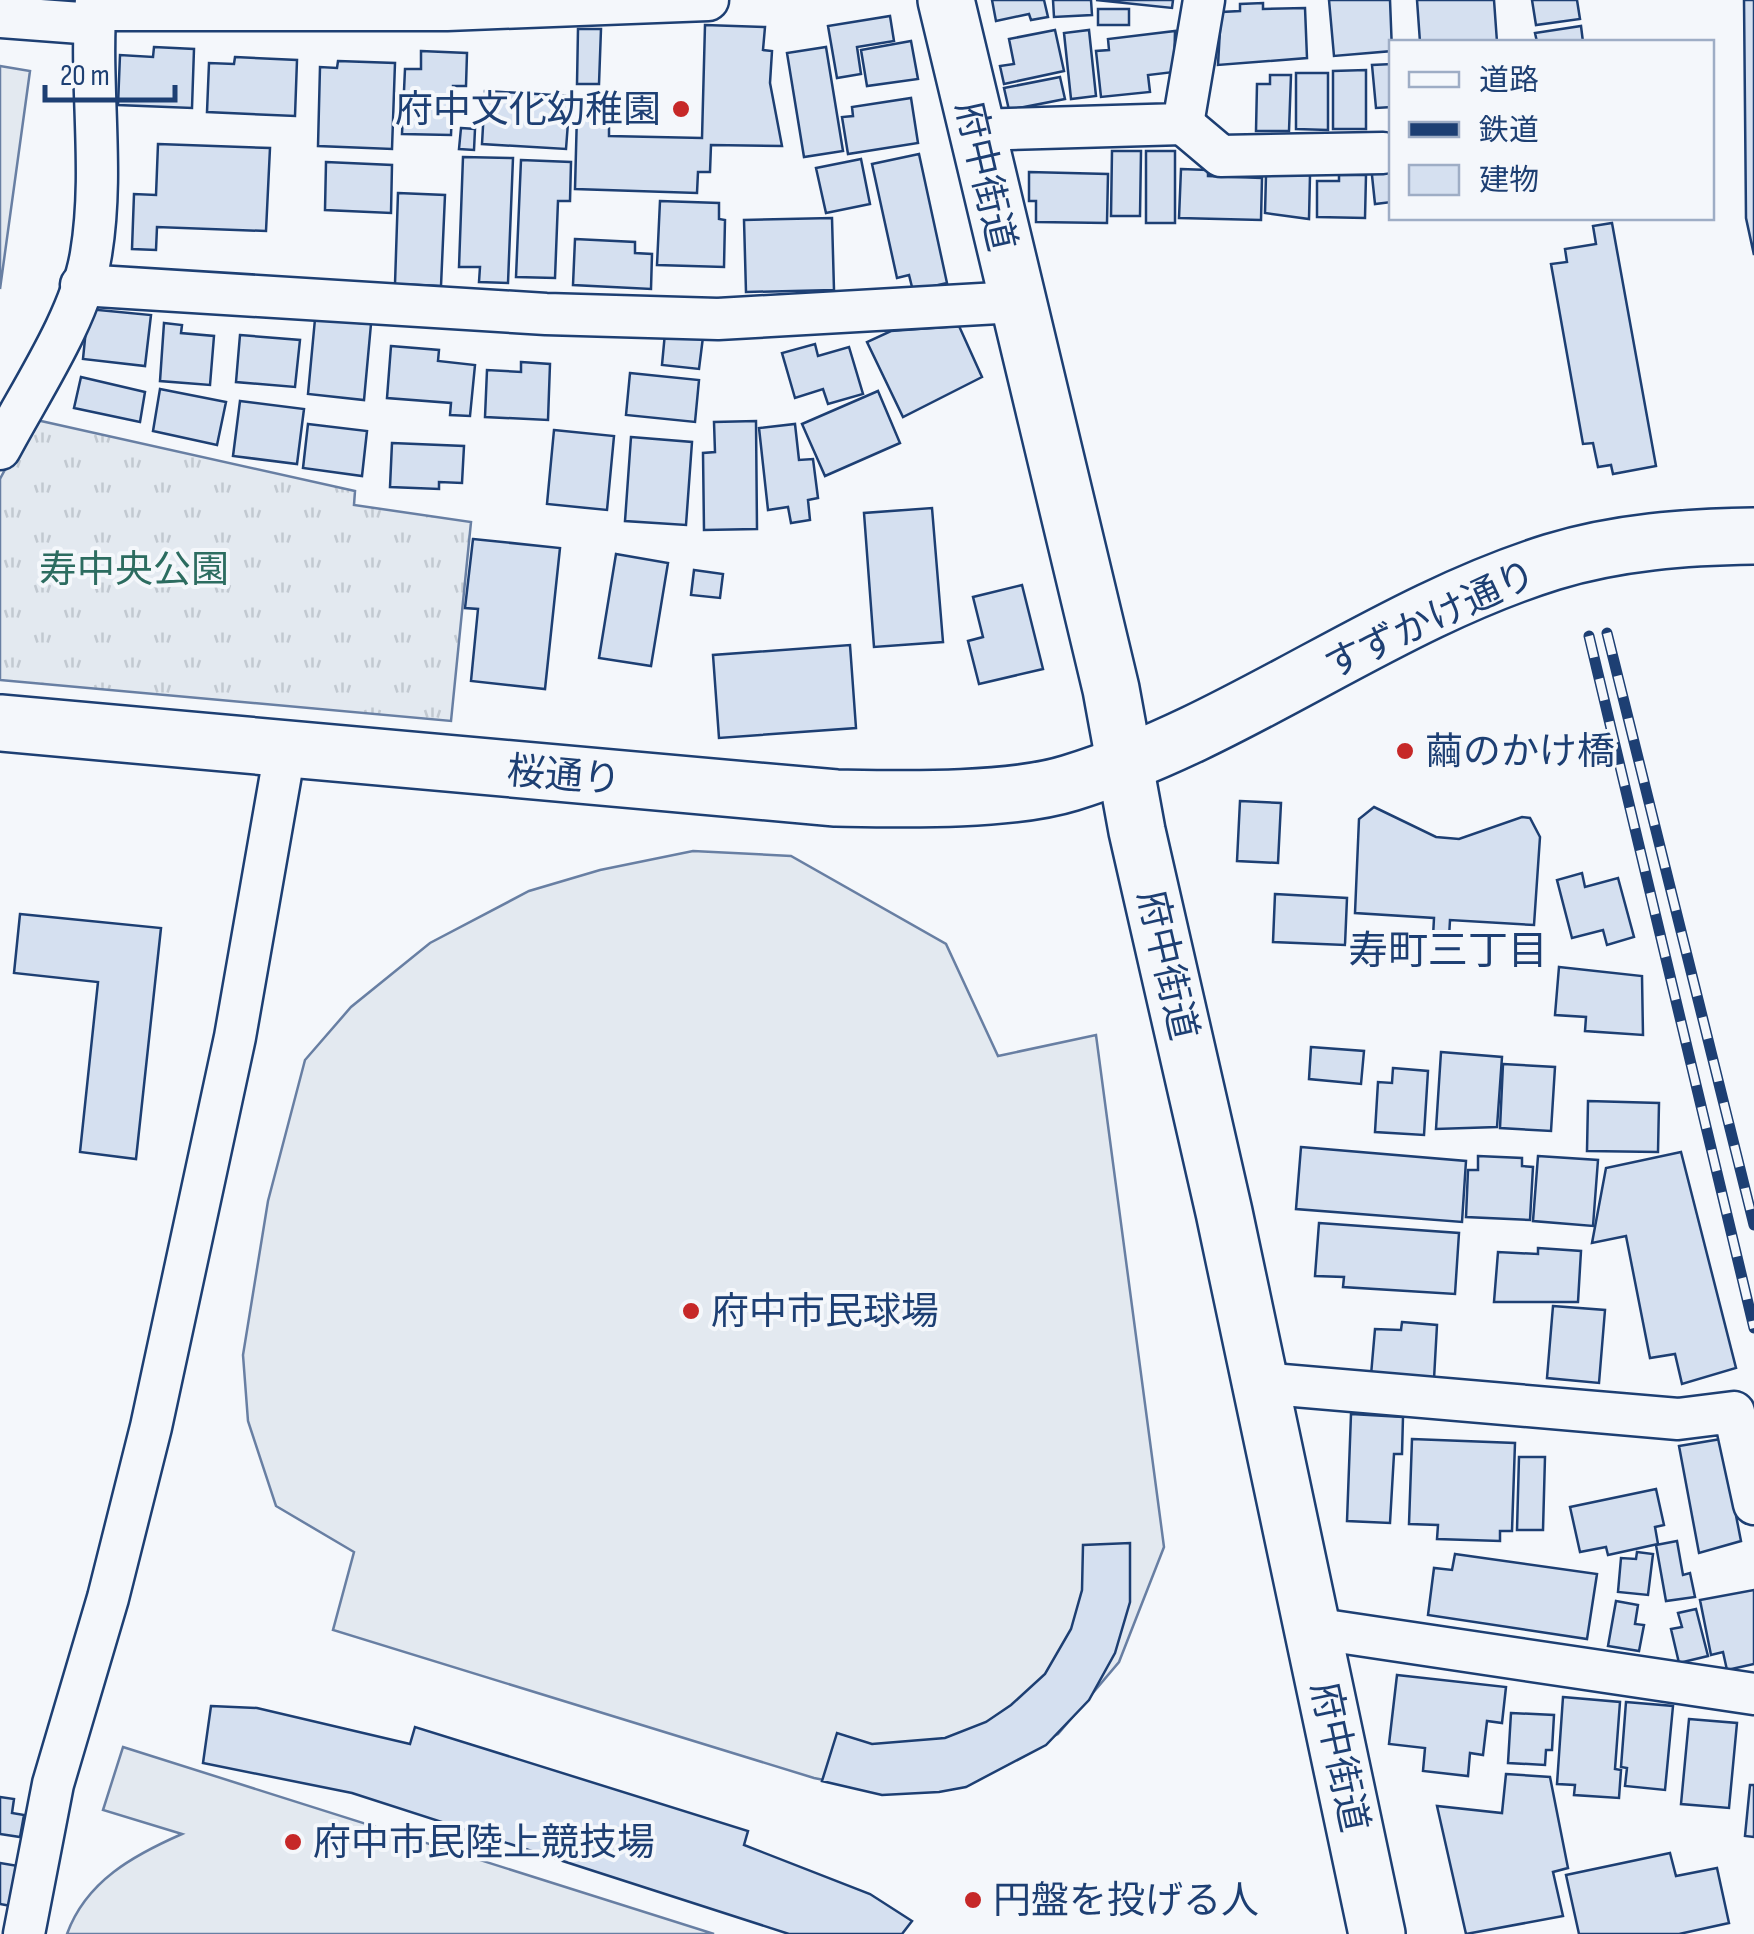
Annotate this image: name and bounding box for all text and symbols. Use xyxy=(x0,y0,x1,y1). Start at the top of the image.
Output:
scale bar xyxy=(45,40,175,102)
legend xyxy=(1389,40,1714,220)
text: 20 m xyxy=(60,58,110,94)
text: 道路 xyxy=(1479,63,1539,99)
place label: 府中文化幼稚園 xyxy=(395,88,661,133)
street label: 府中街道 xyxy=(946,97,1024,255)
marker: 府中文化幼稚園 xyxy=(670,98,692,120)
text: 鉄道 xyxy=(1479,113,1539,149)
text: 建物 xyxy=(1479,163,1539,199)
park label: 寿中央公園 xyxy=(39,548,229,593)
street label: すずかけ通り xyxy=(1318,552,1543,689)
place label: 繭のかけ橋 xyxy=(1425,730,1615,775)
marker: 繭のかけ橋 xyxy=(1394,740,1416,762)
street label: 桜通り xyxy=(505,749,623,804)
street label: 府中街道 xyxy=(1128,886,1206,1044)
district label: 寿町三丁目 xyxy=(1348,928,1548,976)
place label: 府中市民球場 xyxy=(711,1290,939,1335)
marker: 府中市民球場 xyxy=(680,1300,702,1322)
street label: 府中街道 xyxy=(1301,1678,1376,1836)
place label: 府中市民陸上競技場 xyxy=(313,1821,655,1866)
marker: 府中市民陸上競技場 xyxy=(282,1831,304,1853)
place label: 円盤を投げる人 xyxy=(993,1879,1259,1924)
marker: 円盤を投げる人 xyxy=(962,1889,984,1911)

